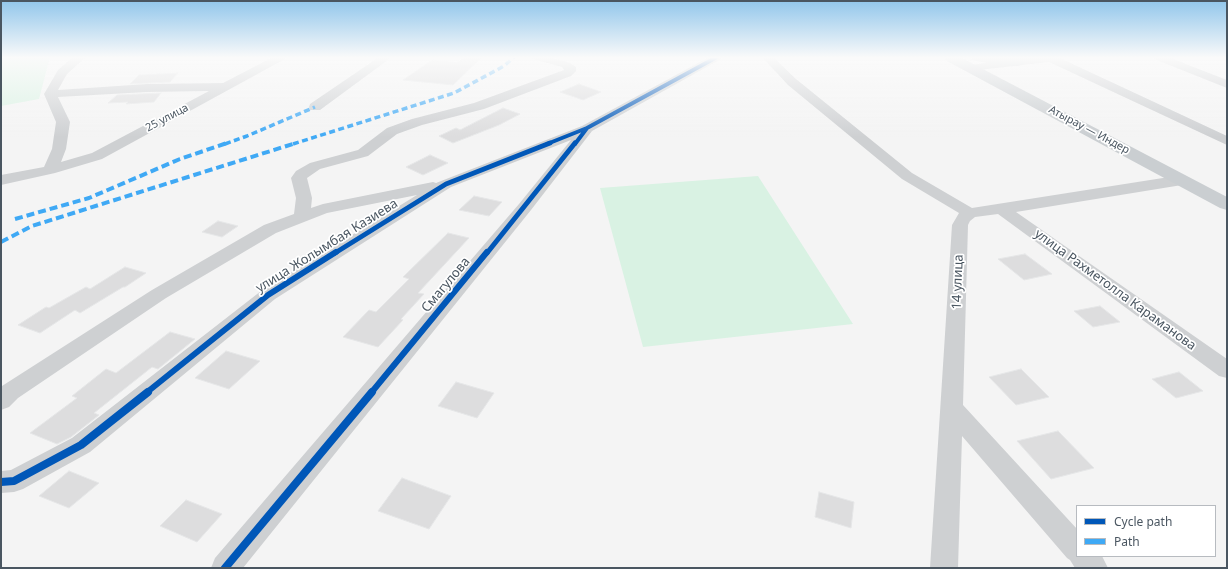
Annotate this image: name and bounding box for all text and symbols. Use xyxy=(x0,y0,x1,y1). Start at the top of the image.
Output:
street label: 25 улица xyxy=(143,101,191,135)
street label: Атырау — Индер xyxy=(1046,103,1132,157)
street label: улица Жолымбая Казиева xyxy=(253,196,401,296)
street label: улица Рахметолла Караманова xyxy=(1031,226,1199,354)
street label: Смагулова xyxy=(418,254,474,316)
street label: 14 улица xyxy=(949,254,967,310)
legend xyxy=(1076,505,1216,557)
text: Cycle path xyxy=(1114,513,1172,530)
text: Path xyxy=(1114,533,1140,550)

